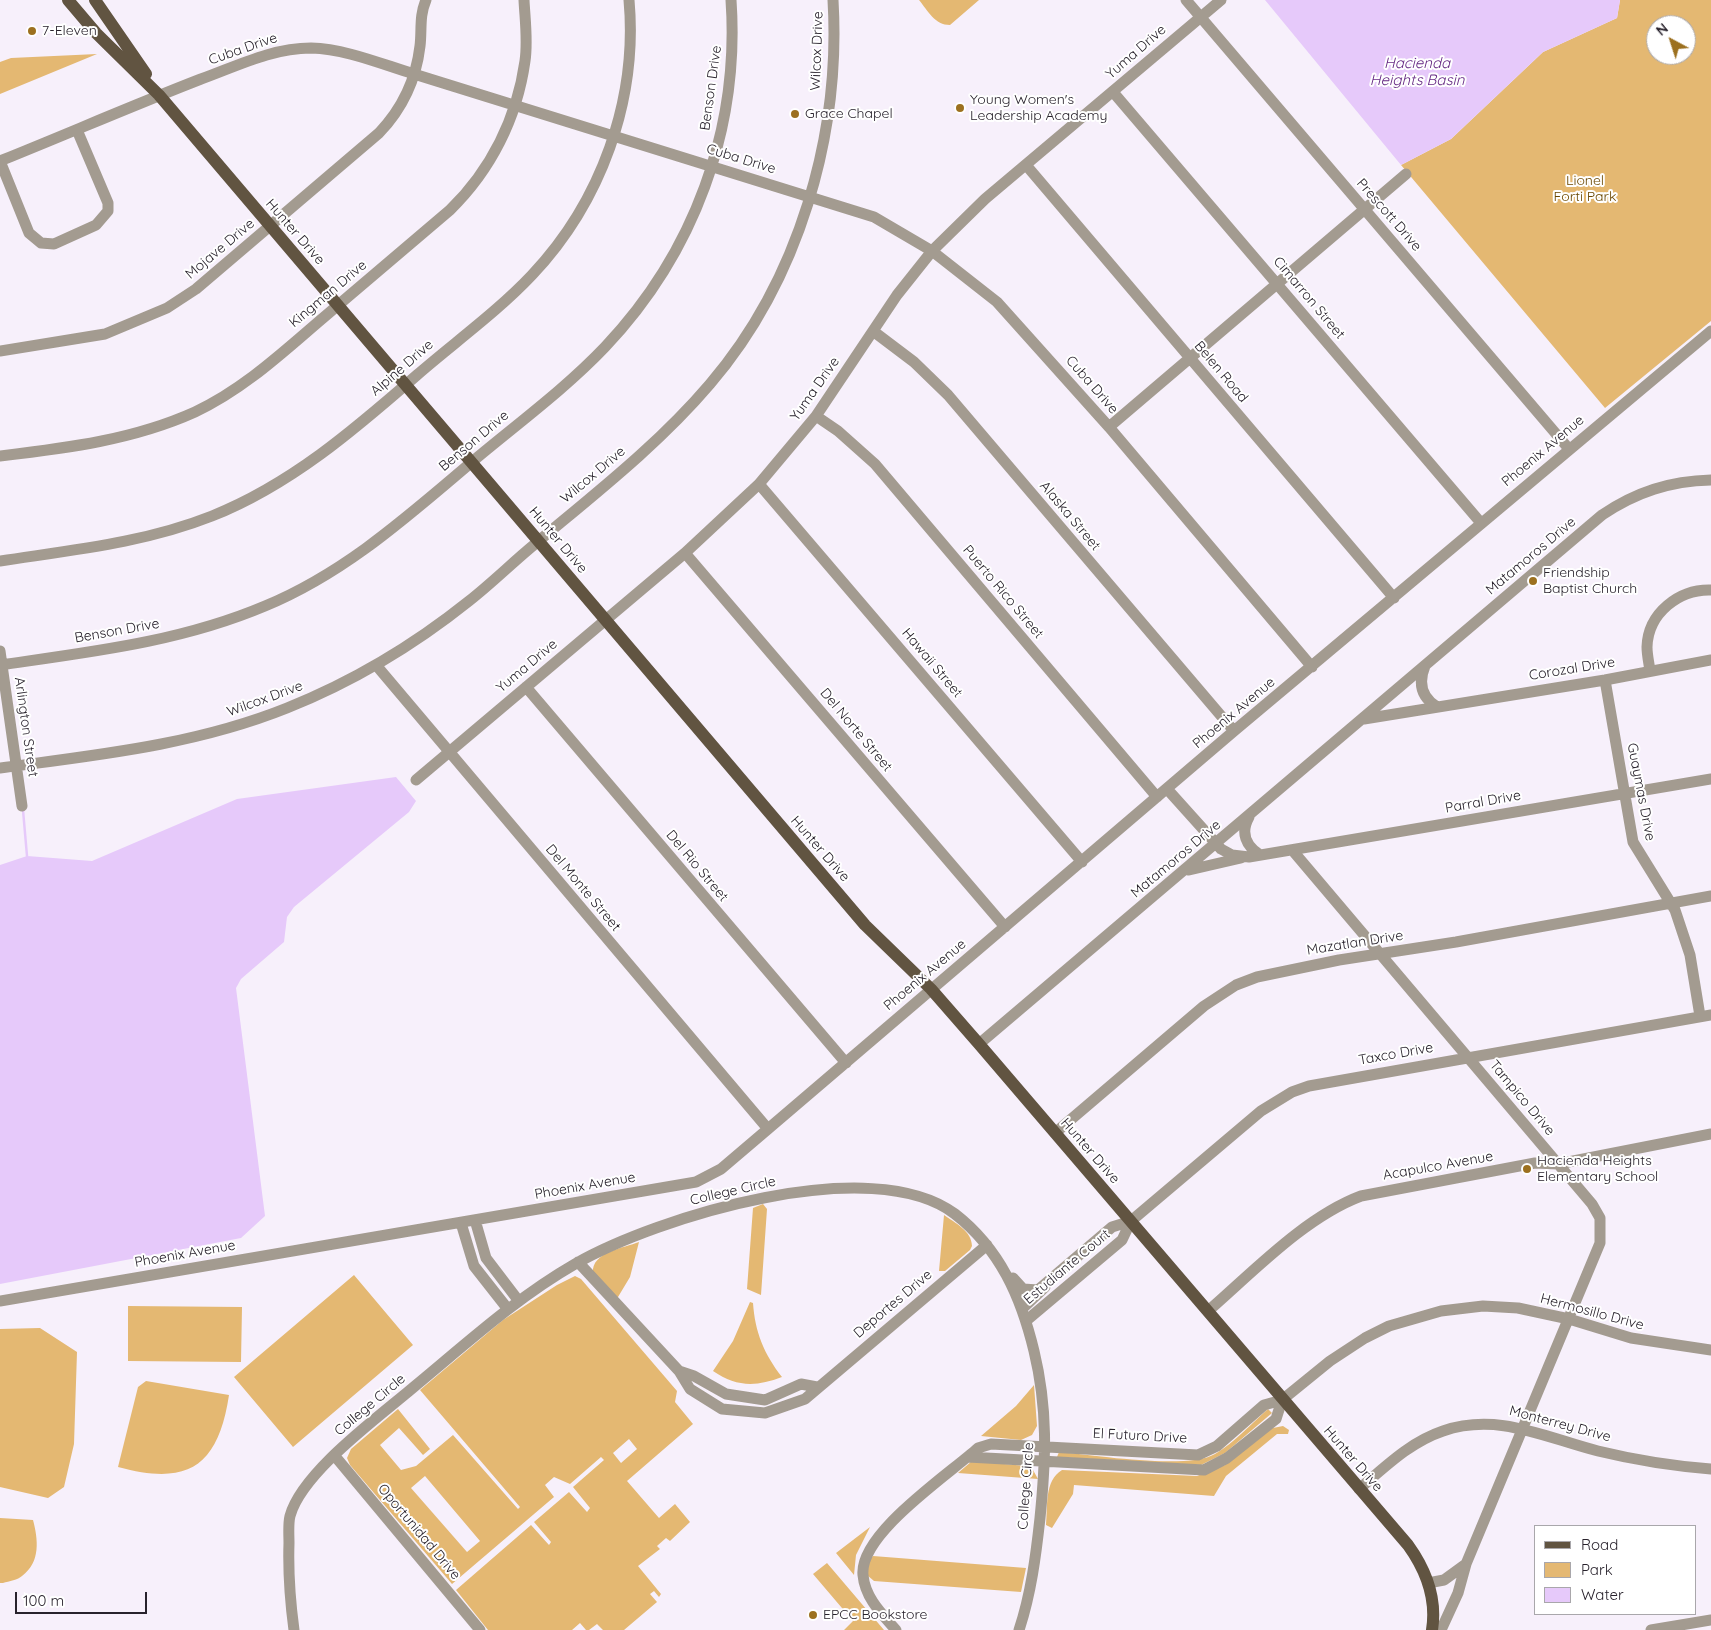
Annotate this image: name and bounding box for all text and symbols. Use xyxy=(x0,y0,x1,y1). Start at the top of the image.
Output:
street label: Wilcox Drive xyxy=(807,11,827,91)
north arrow xyxy=(1646,15,1696,65)
text: N xyxy=(1652,19,1672,39)
street label: Yuma Drive xyxy=(1102,21,1170,83)
place label: 7-Eleven xyxy=(42,23,97,39)
marker: 7-Eleven xyxy=(26,25,38,37)
street label: Cuba Drive xyxy=(206,29,280,69)
street label: Benson Drive xyxy=(697,44,725,132)
water label: Hacienda Heights Basin xyxy=(1370,54,1464,89)
place label: Young Women's Leadership Academy xyxy=(970,92,1107,124)
marker: Young Women's Leadership Academy xyxy=(954,102,966,114)
place label: Grace Chapel xyxy=(805,106,893,122)
marker: Grace Chapel xyxy=(789,108,801,120)
street label: Cuba Drive xyxy=(704,141,778,177)
park label: Lionel Forti Park xyxy=(1554,173,1616,206)
street label: Prescott Drive xyxy=(1353,175,1425,255)
street label: Hunter Drive xyxy=(262,196,328,268)
street label: Mojave Drive xyxy=(182,215,258,283)
street label: Cimarron Street xyxy=(1270,253,1348,343)
street label: Kingman Drive xyxy=(286,257,370,331)
street label: Alpine Drive xyxy=(367,336,437,400)
street label: Belen Road xyxy=(1191,338,1251,406)
street label: Cuba Drive xyxy=(1062,352,1122,418)
street label: Yuma Drive xyxy=(787,354,843,424)
street label: Benson Drive xyxy=(436,407,512,475)
street label: Phoenix Avenue xyxy=(1498,412,1588,490)
street label: Wilcox Drive xyxy=(557,443,629,507)
street label: Alaska Street xyxy=(1036,478,1104,554)
street label: Hunter Drive xyxy=(525,503,591,577)
street label: Matamoros Drive xyxy=(1483,514,1579,598)
street label: Puerto Rico Street xyxy=(959,542,1047,642)
place label: Friendship Baptist Church xyxy=(1543,565,1637,598)
marker: Friendship Baptist Church xyxy=(1527,575,1539,587)
street label: Benson Drive xyxy=(73,615,161,647)
street label: Hawaii Street xyxy=(898,625,966,701)
street label: Yuma Drive xyxy=(493,636,561,696)
street label: Corozal Drive xyxy=(1528,654,1616,684)
street label: Phoenix Avenue xyxy=(1189,674,1279,752)
street label: Arlington Street xyxy=(11,676,41,778)
street label: Wilcox Drive xyxy=(225,678,305,720)
street label: Del Norte Street xyxy=(816,685,896,775)
street label: Guaymas Drive xyxy=(1623,742,1659,842)
street label: Parral Drive xyxy=(1444,787,1522,817)
street label: Hunter Drive xyxy=(787,813,853,885)
street label: Matamoros Drive xyxy=(1128,817,1224,901)
street label: Del Rio Street xyxy=(662,827,732,905)
street label: Del Monte Street xyxy=(542,841,624,935)
street label: Mazatlan Drive xyxy=(1306,927,1404,959)
street label: Phoenix Avenue xyxy=(880,936,970,1014)
street label: Taxco Drive xyxy=(1357,1039,1435,1069)
street label: Tampico Drive xyxy=(1486,1057,1558,1139)
street label: Hunter Drive xyxy=(1057,1115,1123,1187)
street label: Acapulco Avenue xyxy=(1382,1148,1494,1184)
place label: Hacienda Heights Elementary School xyxy=(1537,1153,1658,1186)
marker: Hacienda Heights Elementary School xyxy=(1521,1163,1533,1175)
street label: Phoenix Avenue xyxy=(533,1169,637,1203)
street label: College Circle xyxy=(689,1173,777,1209)
street label: Estudiante Court xyxy=(1020,1226,1114,1308)
street label: Phoenix Avenue xyxy=(133,1237,237,1271)
street label: Deportes Drive xyxy=(850,1266,936,1342)
street label: Hermosillo Drive xyxy=(1538,1290,1646,1334)
street label: College Circle xyxy=(331,1370,409,1440)
street label: Monterrey Drive xyxy=(1507,1402,1613,1446)
street label: Hunter Drive xyxy=(1320,1423,1386,1495)
street label: El Futuro Drive xyxy=(1092,1425,1188,1447)
street label: College Circle xyxy=(1015,1442,1037,1530)
street label: Oportunidad Drive xyxy=(374,1481,464,1583)
legend xyxy=(1534,1525,1696,1615)
text: Road xyxy=(1581,1535,1618,1554)
text: Park xyxy=(1581,1560,1613,1579)
scale bar xyxy=(18,1582,150,1614)
text: Water xyxy=(1581,1585,1624,1604)
text: 100 m xyxy=(23,1591,64,1610)
place label: EPCC Bookstore xyxy=(823,1607,928,1623)
marker: EPCC Bookstore xyxy=(807,1609,819,1621)

